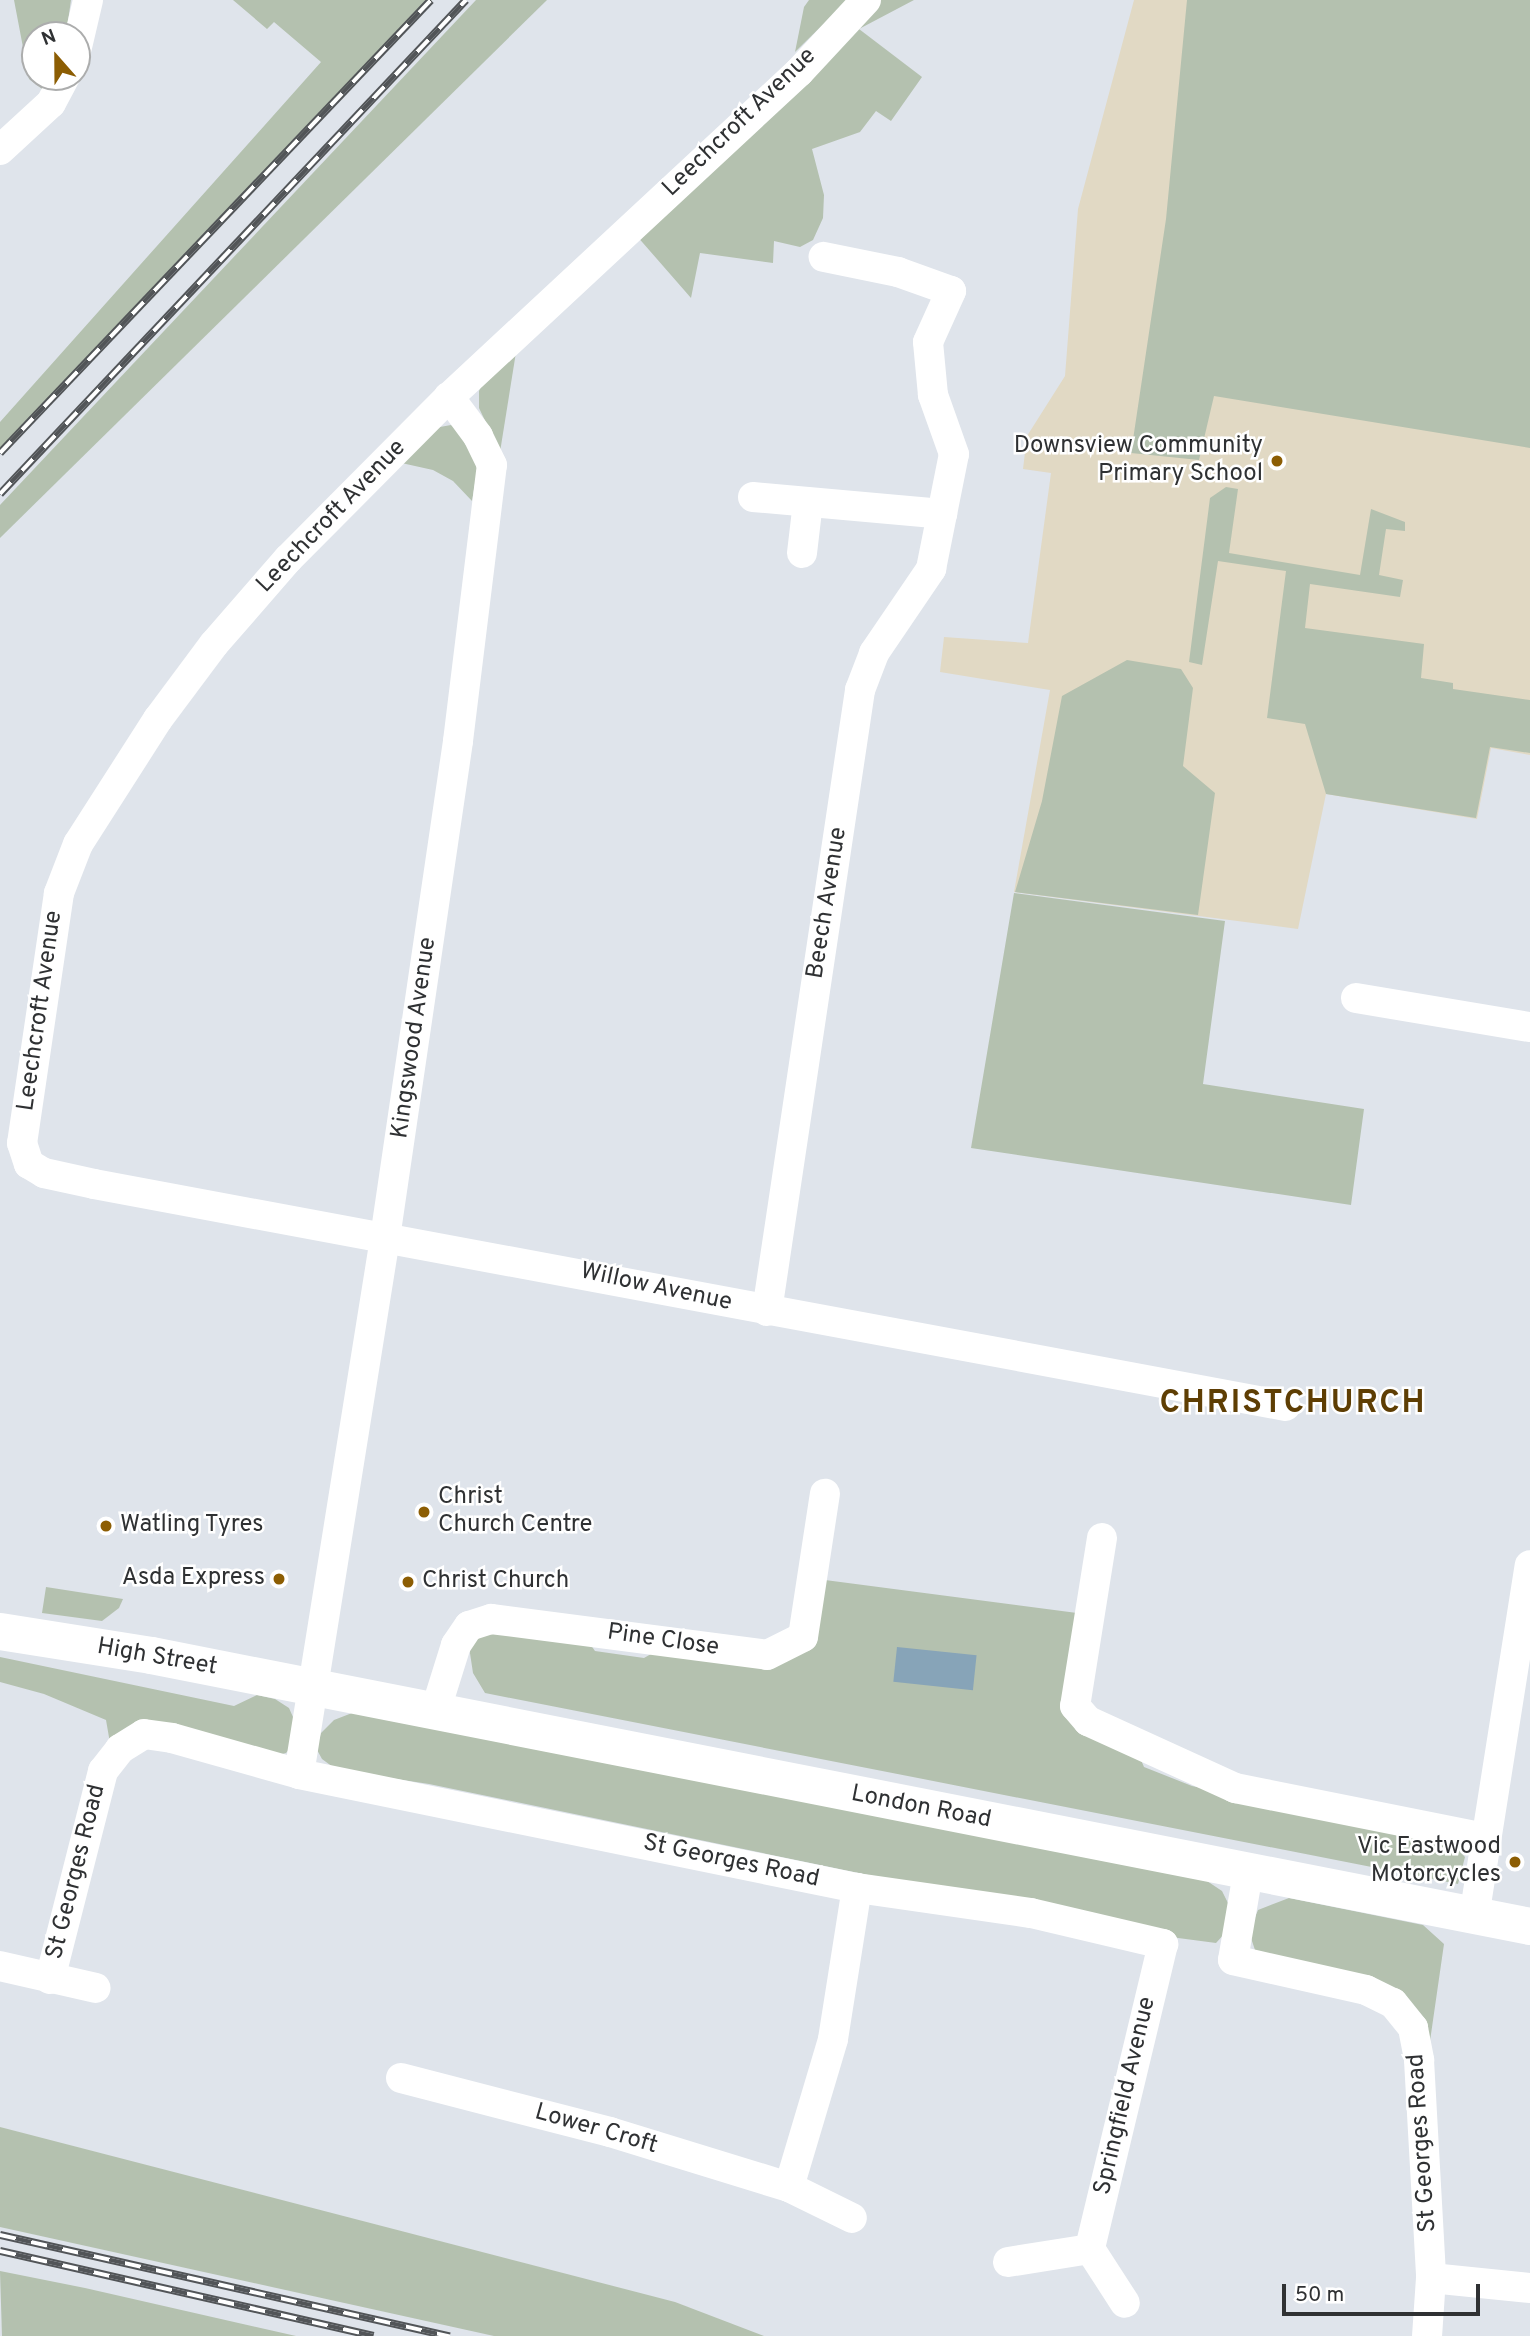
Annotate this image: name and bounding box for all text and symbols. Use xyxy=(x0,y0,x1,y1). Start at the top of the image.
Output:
north arrow xyxy=(21,21,91,91)
text: N xyxy=(39,25,60,52)
street label: Leechcroft Avenue xyxy=(657,42,823,204)
place label: Downsview Community Primary School xyxy=(1014,433,1263,489)
street label: Leechcroft Avenue xyxy=(251,434,413,600)
marker: Downsview Community Primary School xyxy=(1269,453,1285,469)
street label: Beech Avenue xyxy=(802,825,854,981)
street label: Leechcroft Avenue xyxy=(13,908,69,1114)
street label: Kingswood Avenue xyxy=(387,935,443,1141)
street label: Willow Avenue xyxy=(577,1258,735,1318)
district label: CHRISTCHURCH xyxy=(1161,1385,1425,1423)
place label: Christ Church Centre xyxy=(438,1484,592,1540)
marker: Christ Church Centre xyxy=(416,1504,432,1520)
place label: Watling Tyres xyxy=(120,1512,264,1540)
marker: Watling Tyres xyxy=(98,1518,114,1534)
place label: Asda Express xyxy=(122,1565,265,1593)
place label: Christ Church xyxy=(422,1568,569,1596)
marker: Asda Express xyxy=(271,1571,287,1587)
marker: Christ Church xyxy=(400,1574,416,1590)
street label: Pine Close xyxy=(605,1619,721,1663)
street label: High Street xyxy=(95,1633,219,1683)
street label: London Road xyxy=(849,1780,993,1836)
street label: St Georges Road xyxy=(41,1782,113,1962)
street label: St Georges Road xyxy=(640,1829,822,1895)
place label: Vic Eastwood Motorcycles xyxy=(1357,1834,1501,1890)
marker: Vic Eastwood Motorcycles xyxy=(1507,1854,1523,1870)
street label: Springfield Avenue xyxy=(1089,1994,1163,2198)
street label: St Georges Road xyxy=(1402,2053,1444,2233)
street label: Lower Croft xyxy=(531,2099,661,2161)
scale bar xyxy=(1285,2270,1483,2314)
text: 50 m xyxy=(1295,2282,1344,2309)

